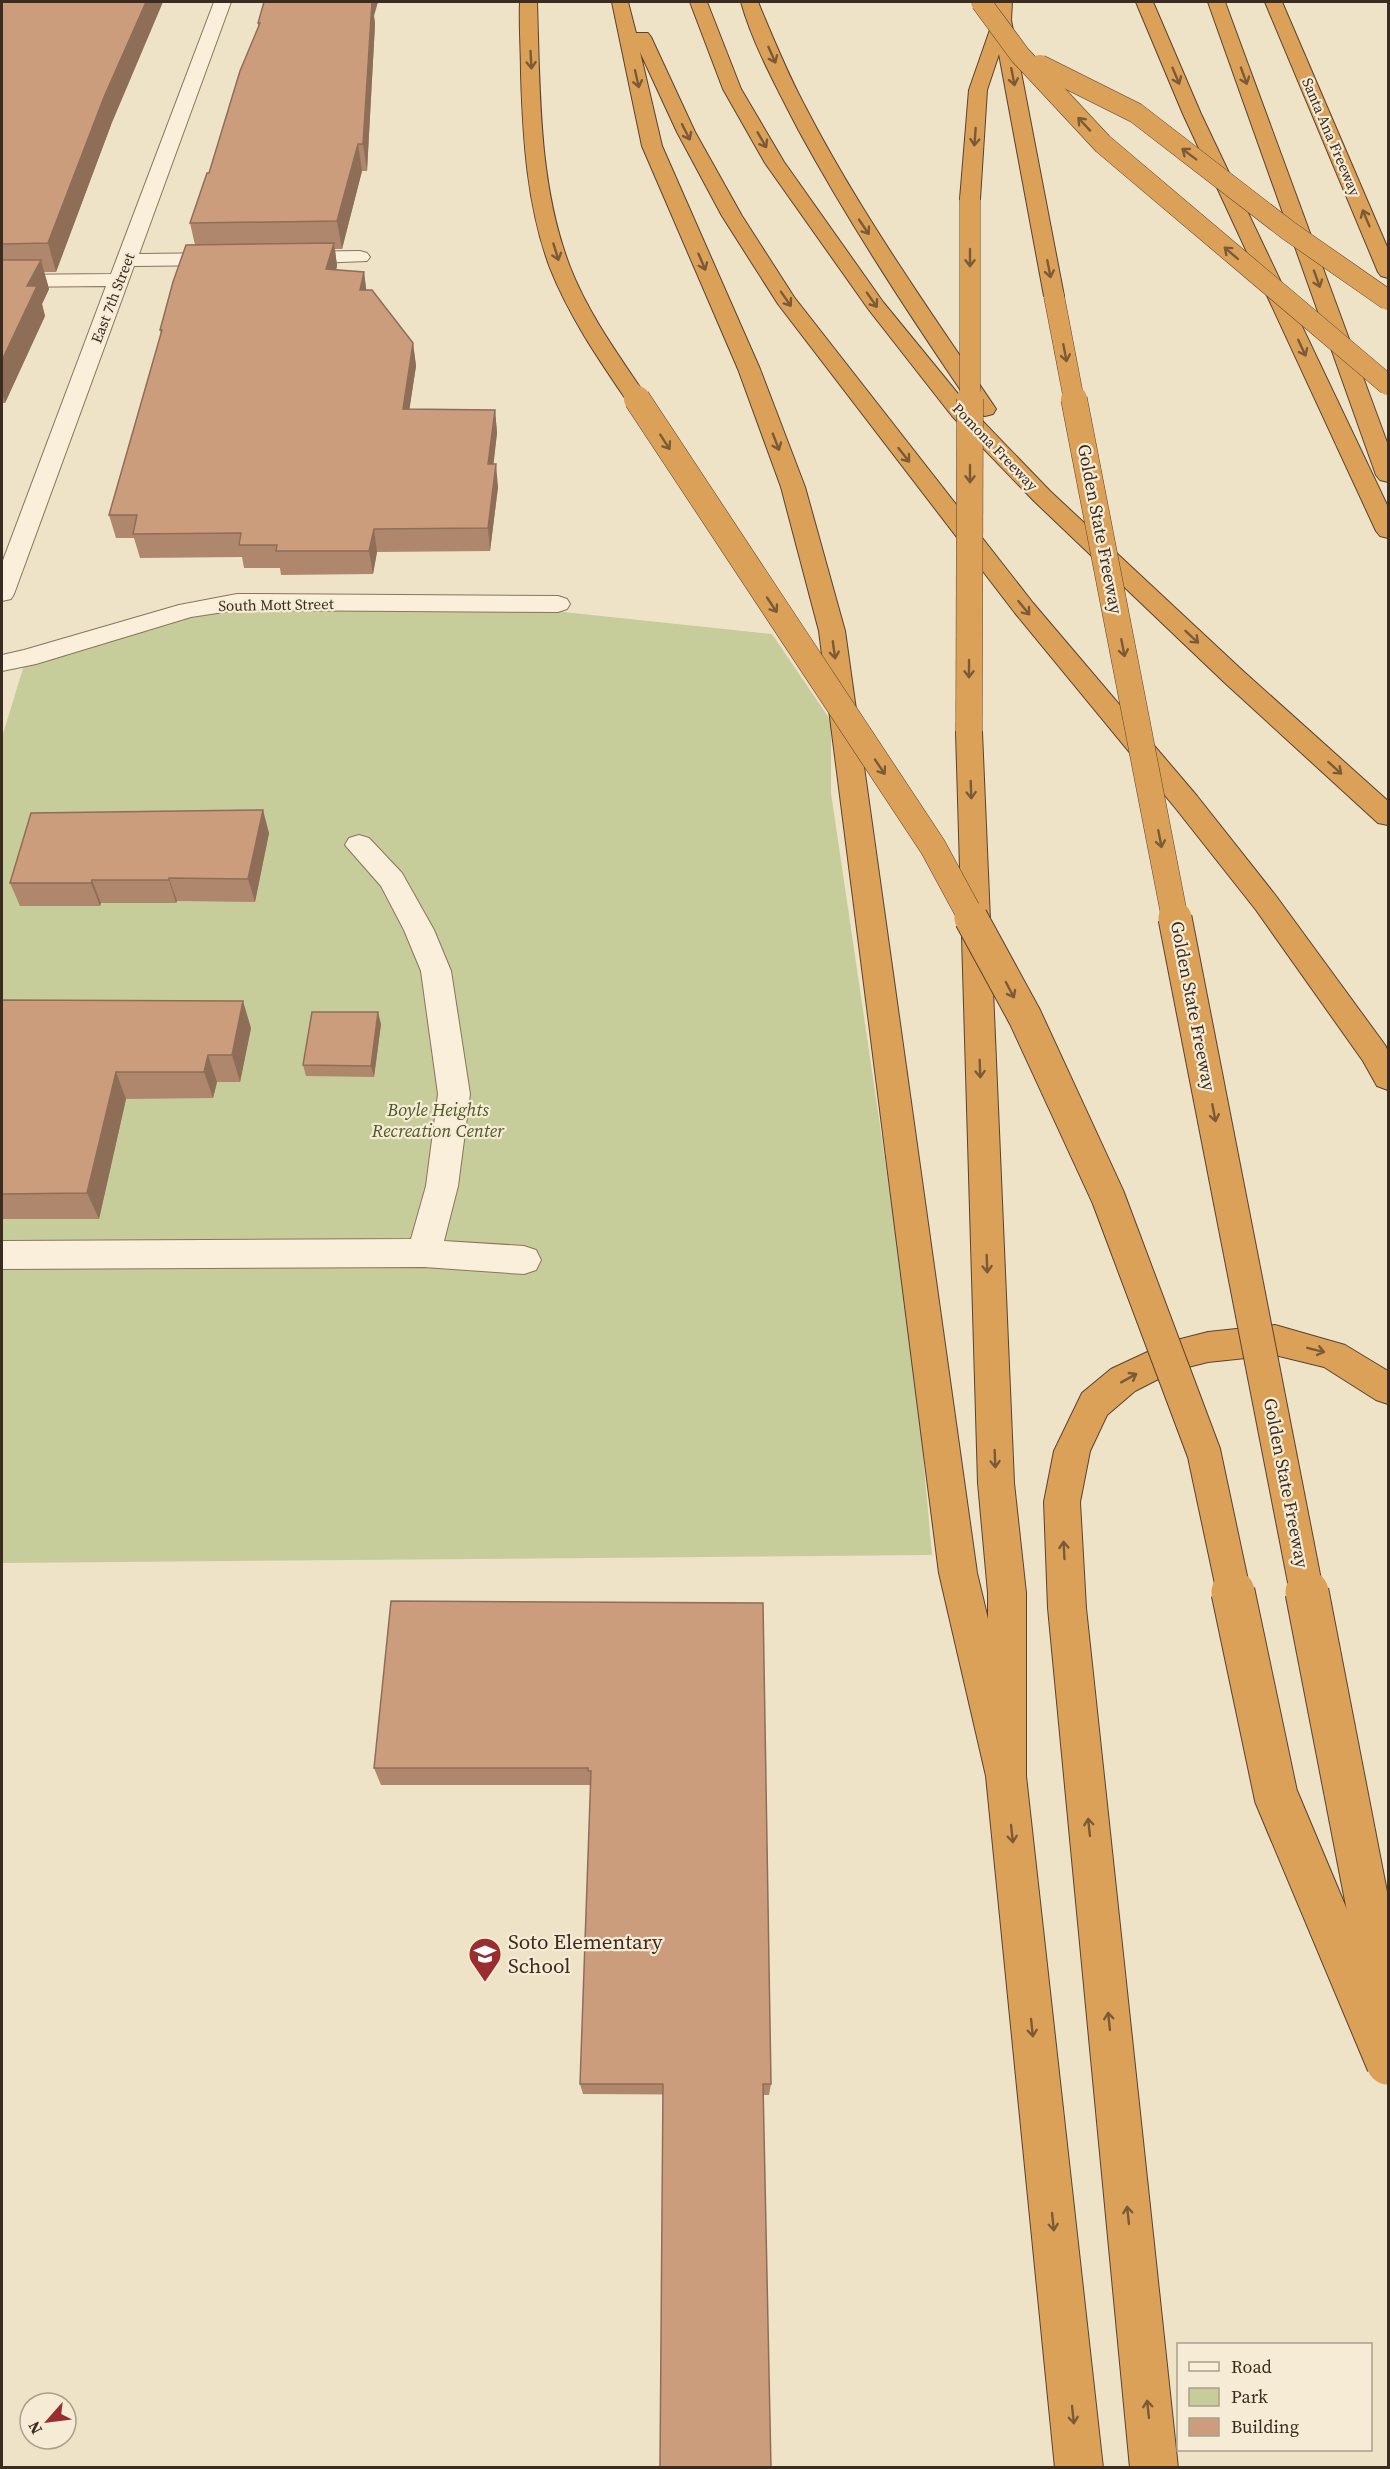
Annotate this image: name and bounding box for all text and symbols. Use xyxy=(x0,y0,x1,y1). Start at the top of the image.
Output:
one-way arrow xyxy=(767,46,778,64)
one-way arrow xyxy=(525,49,536,69)
one-way arrow xyxy=(1171,66,1182,85)
one-way arrow xyxy=(1239,66,1250,85)
one-way arrow xyxy=(1008,67,1019,86)
one-way arrow xyxy=(632,69,644,88)
street label: Santa Ana Freeway xyxy=(1297,74,1366,199)
one-way arrow xyxy=(1077,117,1092,132)
one-way arrow xyxy=(680,123,692,140)
one-way arrow xyxy=(969,127,980,146)
one-way arrow xyxy=(756,131,768,148)
one-way arrow xyxy=(1181,148,1197,160)
one-way arrow xyxy=(1360,210,1371,228)
one-way arrow xyxy=(858,218,870,234)
one-way arrow xyxy=(551,243,562,262)
one-way arrow xyxy=(1224,246,1239,260)
one-way arrow xyxy=(964,247,976,267)
street label: East 7th Street xyxy=(86,249,139,346)
one-way arrow xyxy=(698,253,709,271)
one-way arrow xyxy=(1044,258,1055,278)
one-way arrow xyxy=(1313,269,1324,288)
one-way arrow xyxy=(780,291,792,307)
one-way arrow xyxy=(866,292,878,308)
one-way arrow xyxy=(1296,339,1308,357)
one-way arrow xyxy=(1060,343,1071,363)
street label: Pomona Freeway xyxy=(948,398,1043,495)
one-way arrow xyxy=(659,433,671,450)
one-way arrow xyxy=(772,433,783,451)
street label: Golden State Freeway xyxy=(1072,442,1129,617)
one-way arrow xyxy=(897,446,910,462)
one-way arrow xyxy=(964,463,976,483)
street label: South Mott Street xyxy=(218,593,334,616)
one-way arrow xyxy=(766,596,778,613)
one-way arrow xyxy=(1018,600,1031,616)
one-way arrow xyxy=(1184,629,1199,644)
one-way arrow xyxy=(1118,637,1129,657)
one-way arrow xyxy=(829,640,840,660)
one-way arrow xyxy=(963,658,975,678)
one-way arrow xyxy=(874,759,886,775)
one-way arrow xyxy=(1328,761,1343,775)
one-way arrow xyxy=(965,780,976,800)
one-way arrow xyxy=(1155,829,1166,848)
street label: Golden State Freeway xyxy=(1165,919,1222,1094)
one-way arrow xyxy=(1004,981,1016,998)
one-way arrow xyxy=(975,1059,986,1079)
park label: Boyle Heights Recreation Center xyxy=(371,1097,505,1143)
one-way arrow xyxy=(1208,1103,1220,1122)
one-way arrow xyxy=(982,1254,993,1274)
one-way arrow xyxy=(1306,1345,1325,1357)
one-way arrow xyxy=(1120,1372,1137,1384)
street label: Golden State Freeway xyxy=(1258,1396,1315,1571)
one-way arrow xyxy=(989,1448,1001,1468)
one-way arrow xyxy=(1058,1540,1069,1560)
one-way arrow xyxy=(1083,1818,1094,1838)
one-way arrow xyxy=(1007,1823,1018,1843)
place label: Soto Elementary School xyxy=(508,1927,663,1980)
school or university icon: Soto Elementary School xyxy=(467,1936,503,1983)
one-way arrow xyxy=(1103,2012,1114,2032)
one-way arrow xyxy=(1027,2017,1038,2037)
one-way arrow xyxy=(1123,2206,1134,2226)
one-way arrow xyxy=(1048,2211,1059,2231)
legend xyxy=(1177,2343,1372,2451)
text: Road xyxy=(1231,2354,1272,2379)
text: Park xyxy=(1231,2384,1268,2409)
north arrow xyxy=(18,2391,78,2451)
one-way arrow xyxy=(1142,2400,1153,2420)
one-way arrow xyxy=(1068,2405,1079,2425)
text: Building xyxy=(1231,2414,1299,2439)
text: N xyxy=(22,2417,47,2438)

